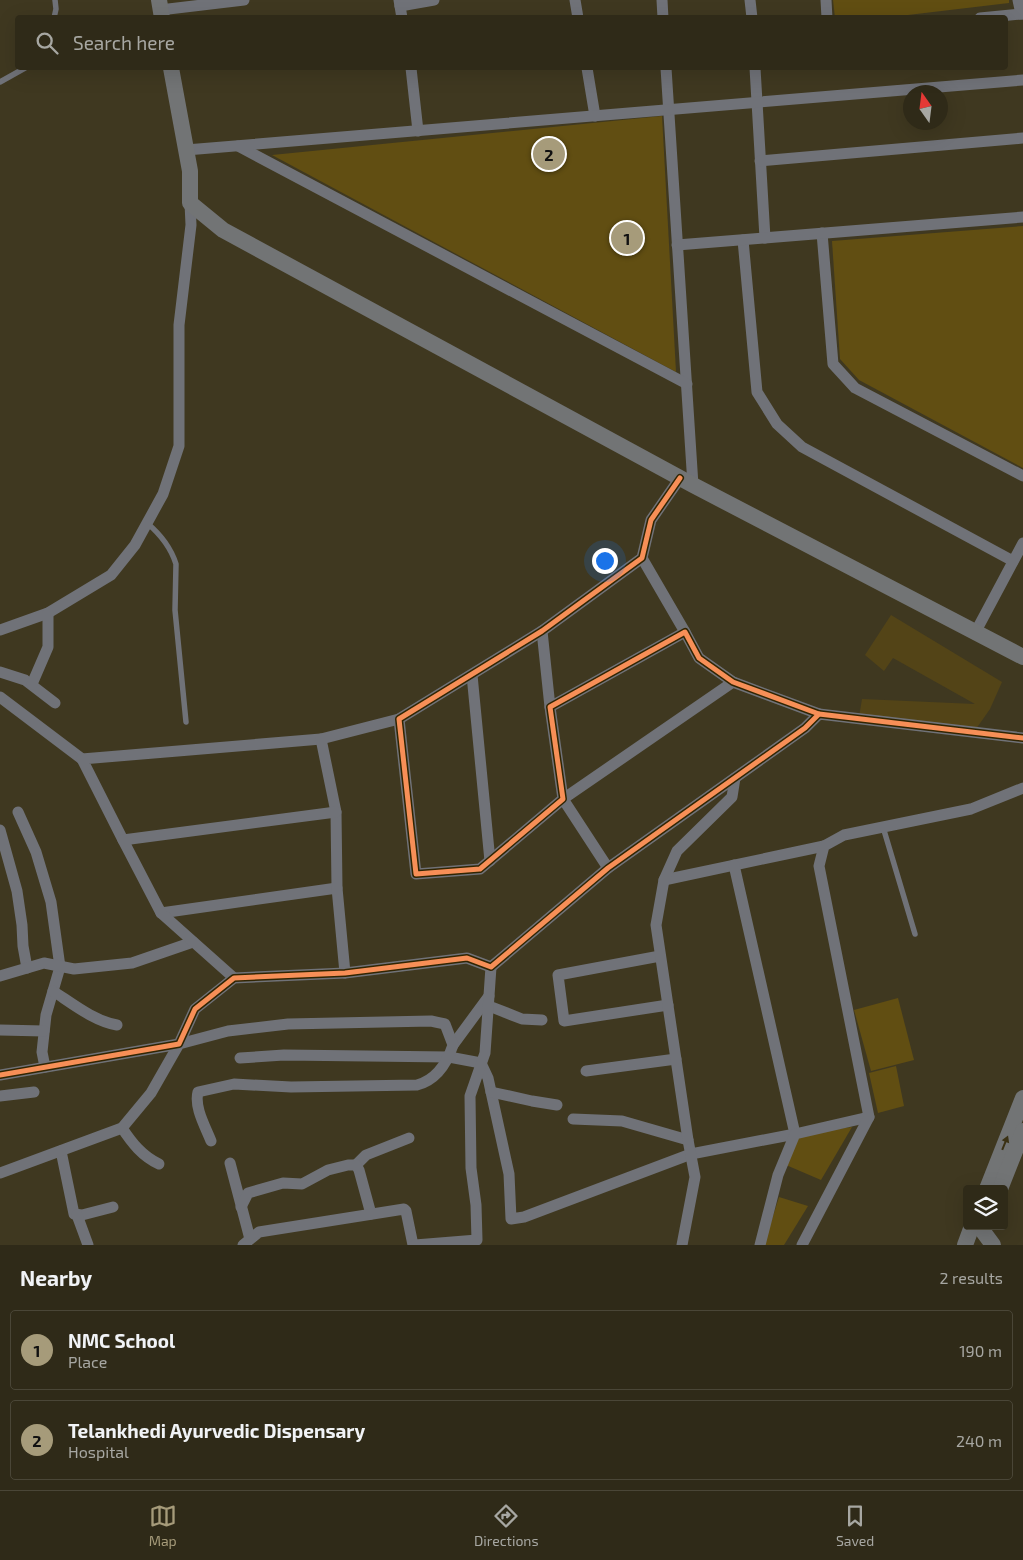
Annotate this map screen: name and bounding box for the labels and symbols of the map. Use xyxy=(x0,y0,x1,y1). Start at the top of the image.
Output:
north arrow xyxy=(903,85,948,130)
pin: 2 xyxy=(533,135,565,173)
pin: 1 xyxy=(611,219,643,257)
your location xyxy=(592,548,618,574)
one-way arrow xyxy=(1002,1136,1009,1151)

